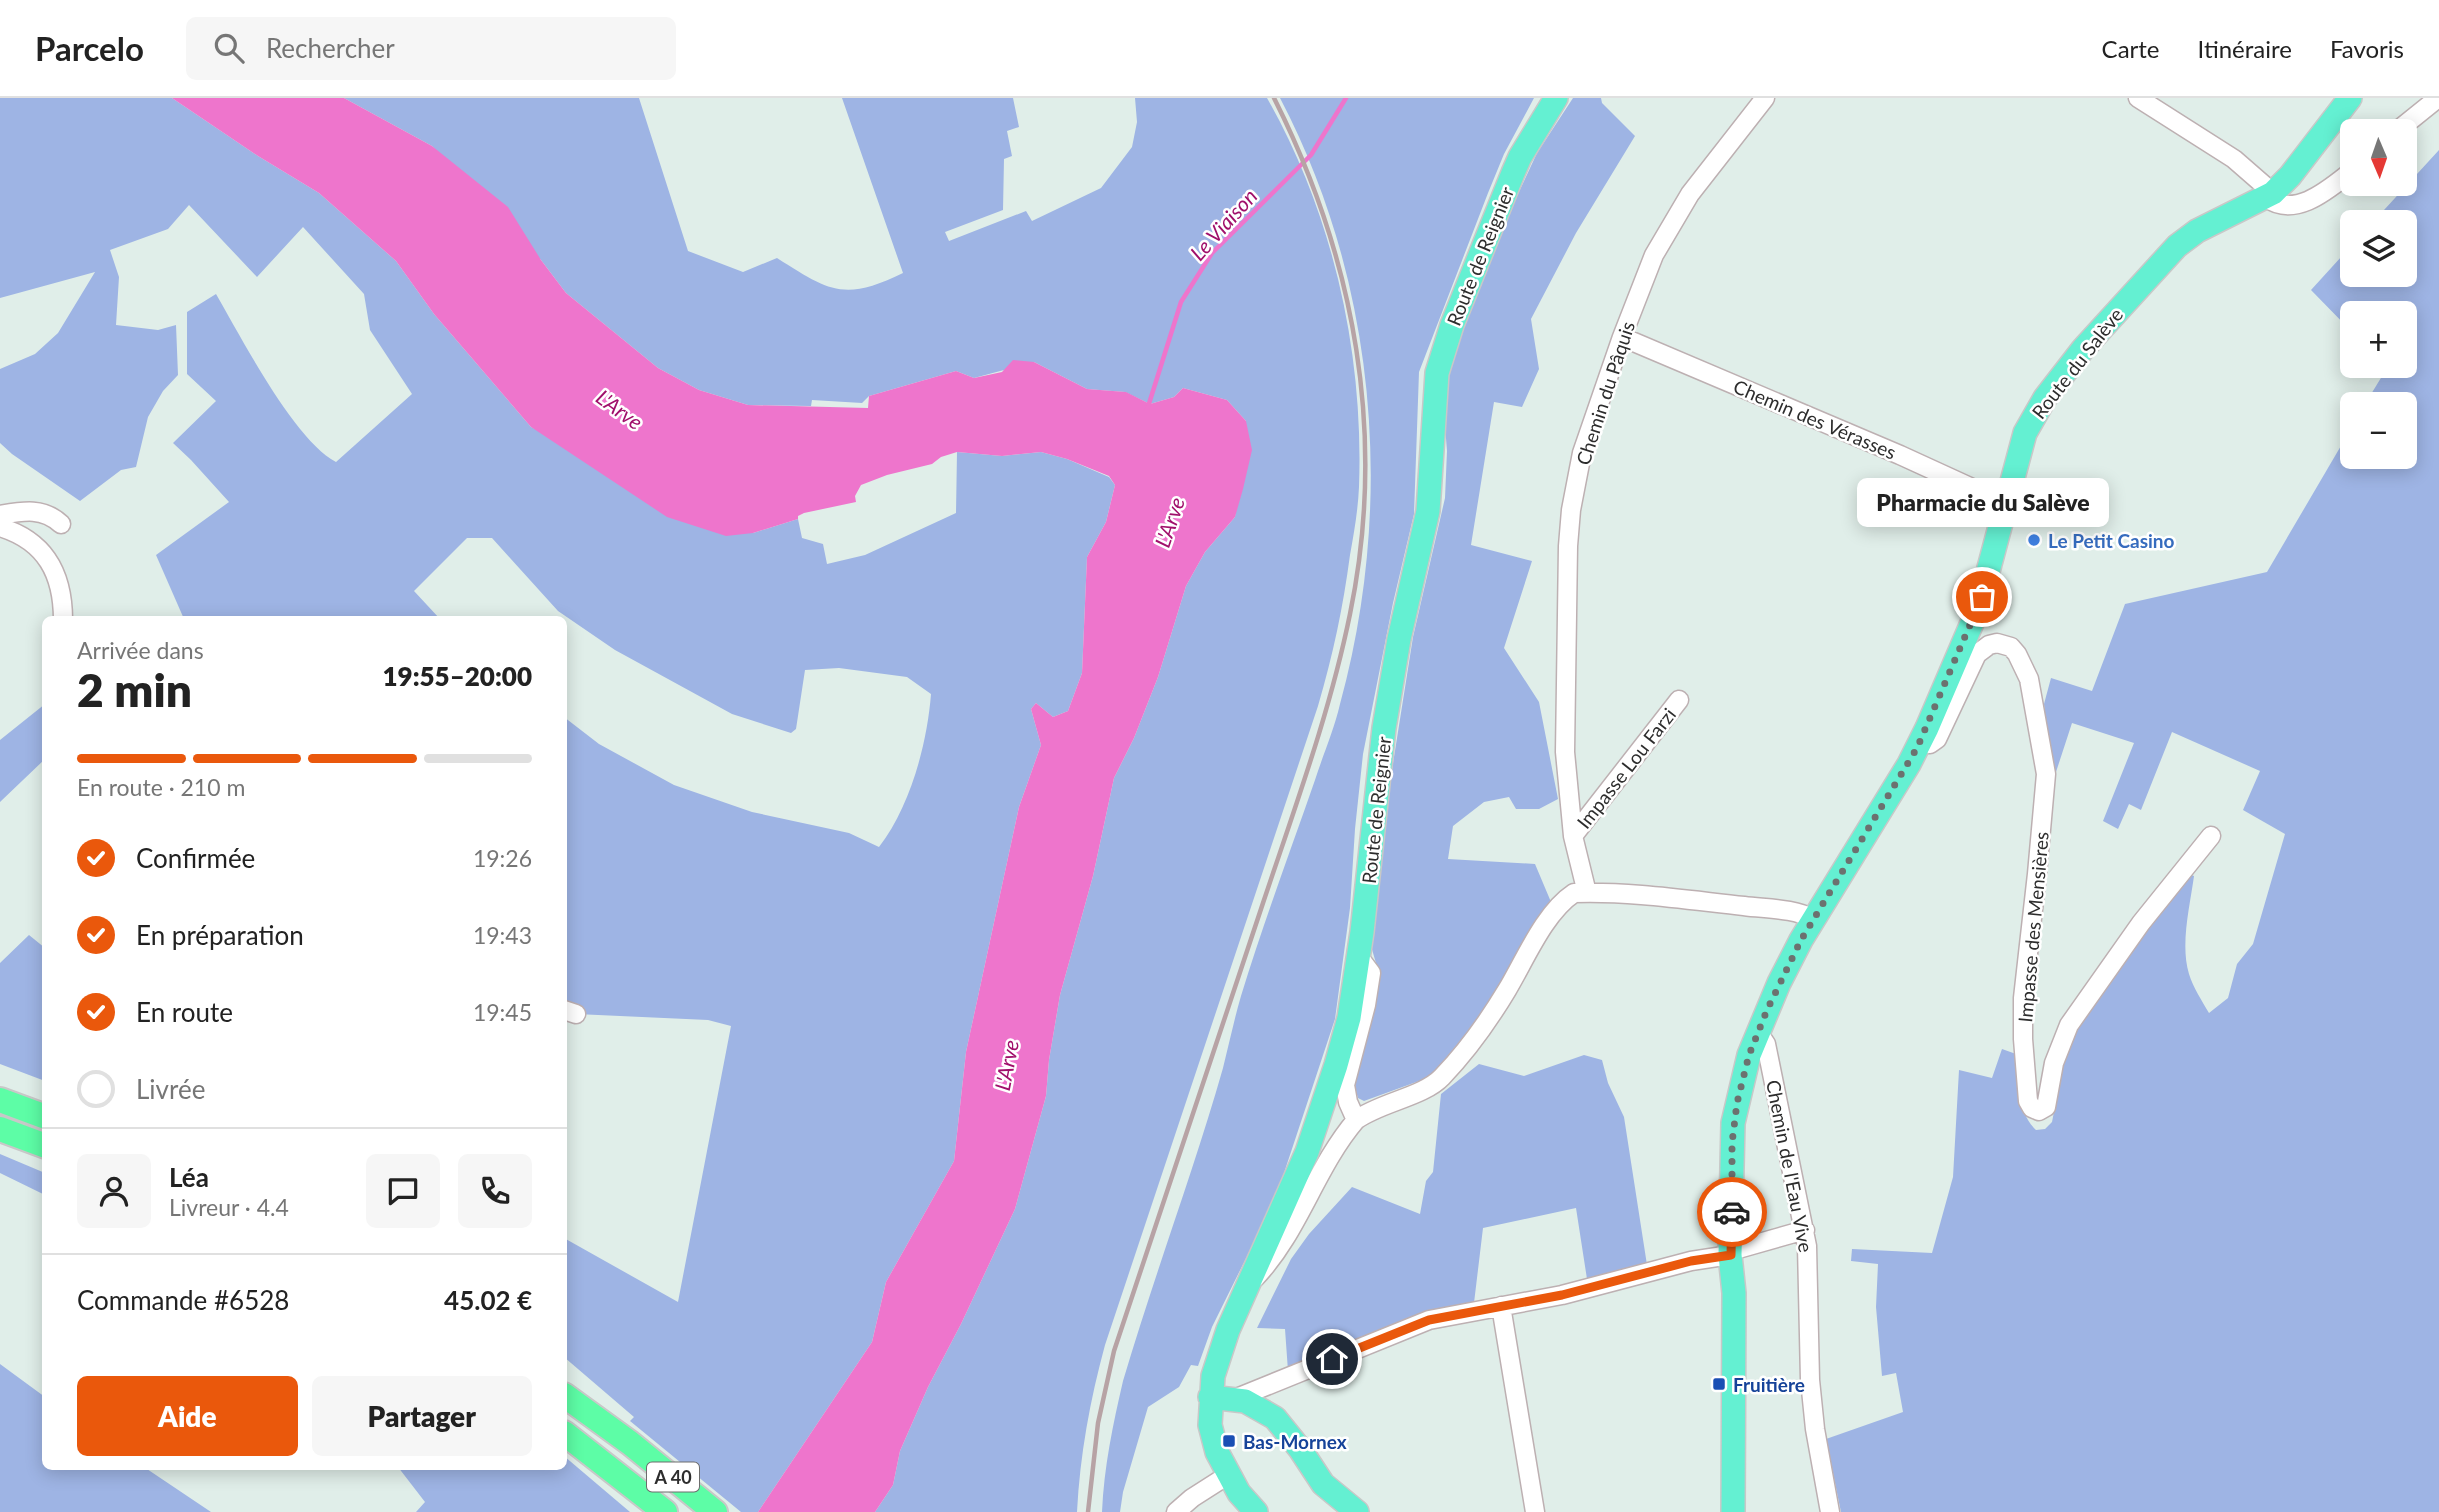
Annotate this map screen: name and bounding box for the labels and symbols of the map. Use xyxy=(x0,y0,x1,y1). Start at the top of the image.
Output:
north arrow xyxy=(2340,119,2417,196)
water label: Le Viaison xyxy=(1184,183,1262,265)
street label: Route de Reignier xyxy=(1442,183,1518,329)
street label: Route du Salève xyxy=(2027,303,2127,423)
street label: Chemin du Pâquis xyxy=(1571,318,1639,468)
street label: Chemin des Vérasses xyxy=(1730,374,1900,464)
water label: L'Arve xyxy=(592,384,648,434)
callout: Pharmacie du Salève xyxy=(1856,478,2108,527)
water label: L'Arve xyxy=(1149,494,1189,550)
place label: Le Petit Casino xyxy=(2048,529,2175,552)
marker: Le Petit Casino xyxy=(2026,532,2042,548)
pin xyxy=(1952,567,2012,627)
street label: Impasse Lou Farzi xyxy=(1572,703,1680,833)
street label: Route de Reignier xyxy=(1357,735,1395,885)
street label: Impasse des Mensières xyxy=(2013,831,2053,1023)
water label: L'Arve xyxy=(989,1038,1023,1092)
street label: Chemin de l'Eau Vive xyxy=(1762,1078,1818,1254)
courier xyxy=(1697,1177,1767,1247)
pin xyxy=(1302,1329,1362,1389)
place label: Fruitière xyxy=(1733,1373,1805,1396)
marker: Fruitière xyxy=(1711,1376,1727,1392)
place label: Bas-Mornex xyxy=(1243,1430,1347,1453)
marker: Bas-Mornex xyxy=(1221,1433,1237,1449)
road number: A 40 xyxy=(647,1462,699,1492)

